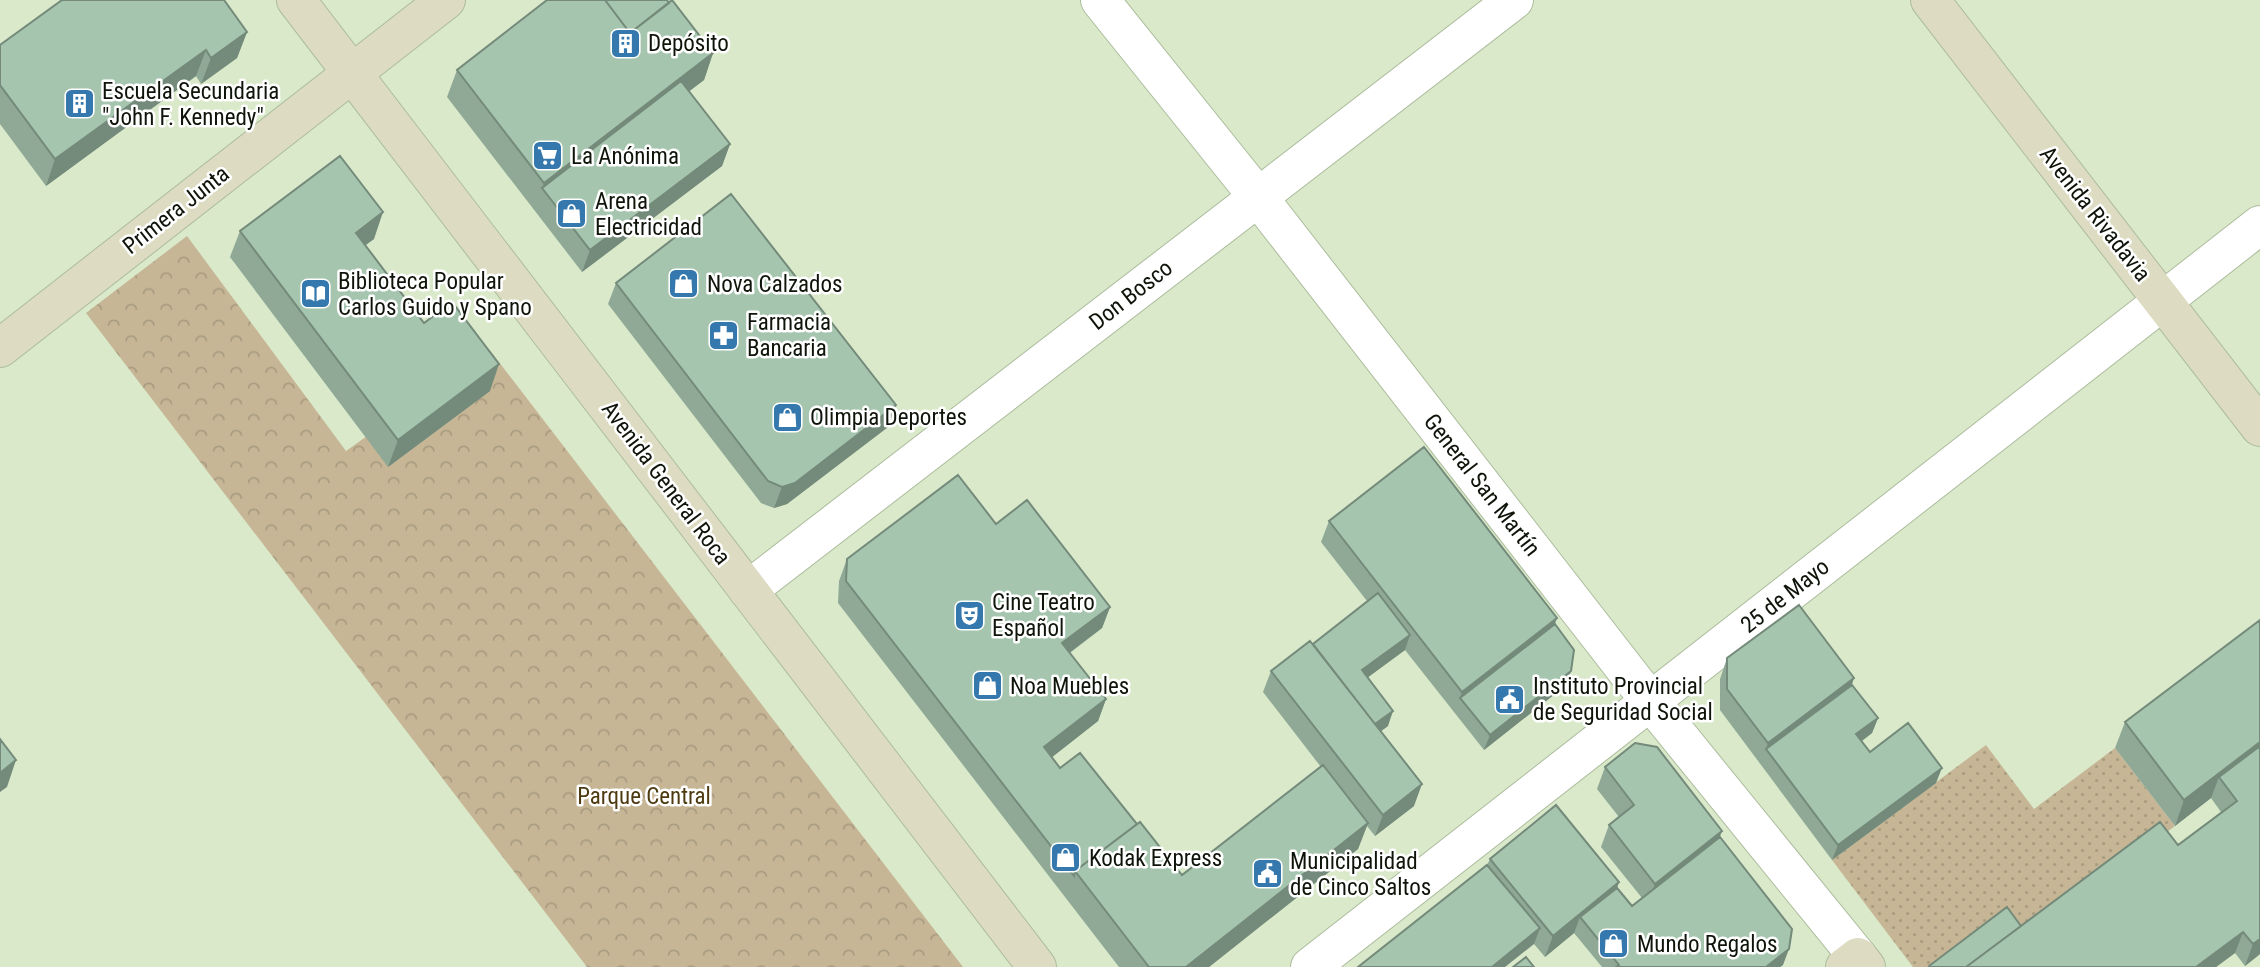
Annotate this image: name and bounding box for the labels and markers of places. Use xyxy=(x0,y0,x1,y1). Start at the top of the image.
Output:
building icon: Depósito xyxy=(608,26,642,60)
place label: Depósito xyxy=(648,30,729,57)
place label: Escuela Secundaria "John F. Kennedy" xyxy=(102,78,279,131)
building icon: Escuela Secundaria "John F. Kennedy" xyxy=(62,87,96,121)
supermarket icon: La Anónima xyxy=(531,139,565,173)
place label: La Anónima xyxy=(571,143,679,170)
place label: Arena Electricidad xyxy=(595,188,702,241)
shop icon: Arena Electricidad xyxy=(555,197,589,231)
shop icon: Nova Calzados xyxy=(667,267,701,301)
place label: Biblioteca Popular Carlos Guido y Spano xyxy=(338,268,532,321)
place label: Nova Calzados xyxy=(707,271,842,298)
library icon: Biblioteca Popular Carlos Guido y Spano xyxy=(298,277,332,311)
place label: Farmacia Bancaria xyxy=(747,309,831,362)
pharmacy icon: Farmacia Bancaria xyxy=(707,318,741,352)
shop icon: Olimpia Deportes xyxy=(770,400,804,434)
place label: Olimpia Deportes xyxy=(810,404,967,431)
place label: Cine Teatro Español xyxy=(992,589,1095,642)
theatre icon: Cine Teatro Español xyxy=(952,598,986,632)
shop icon: Noa Muebles xyxy=(970,669,1004,703)
place label: Noa Muebles xyxy=(1010,673,1129,700)
place label: Instituto Provincial de Seguridad Social xyxy=(1533,673,1713,726)
public building icon: Instituto Provincial de Seguridad Social xyxy=(1493,682,1527,716)
shop icon: Kodak Express xyxy=(1049,841,1083,875)
place label: Kodak Express xyxy=(1089,845,1222,872)
place label: Municipalidad de Cinco Saltos xyxy=(1290,848,1431,901)
public building icon: Municipalidad de Cinco Saltos xyxy=(1250,857,1284,891)
shop icon: Mundo Regalos xyxy=(1597,927,1631,961)
place label: Mundo Regalos xyxy=(1637,931,1778,958)

